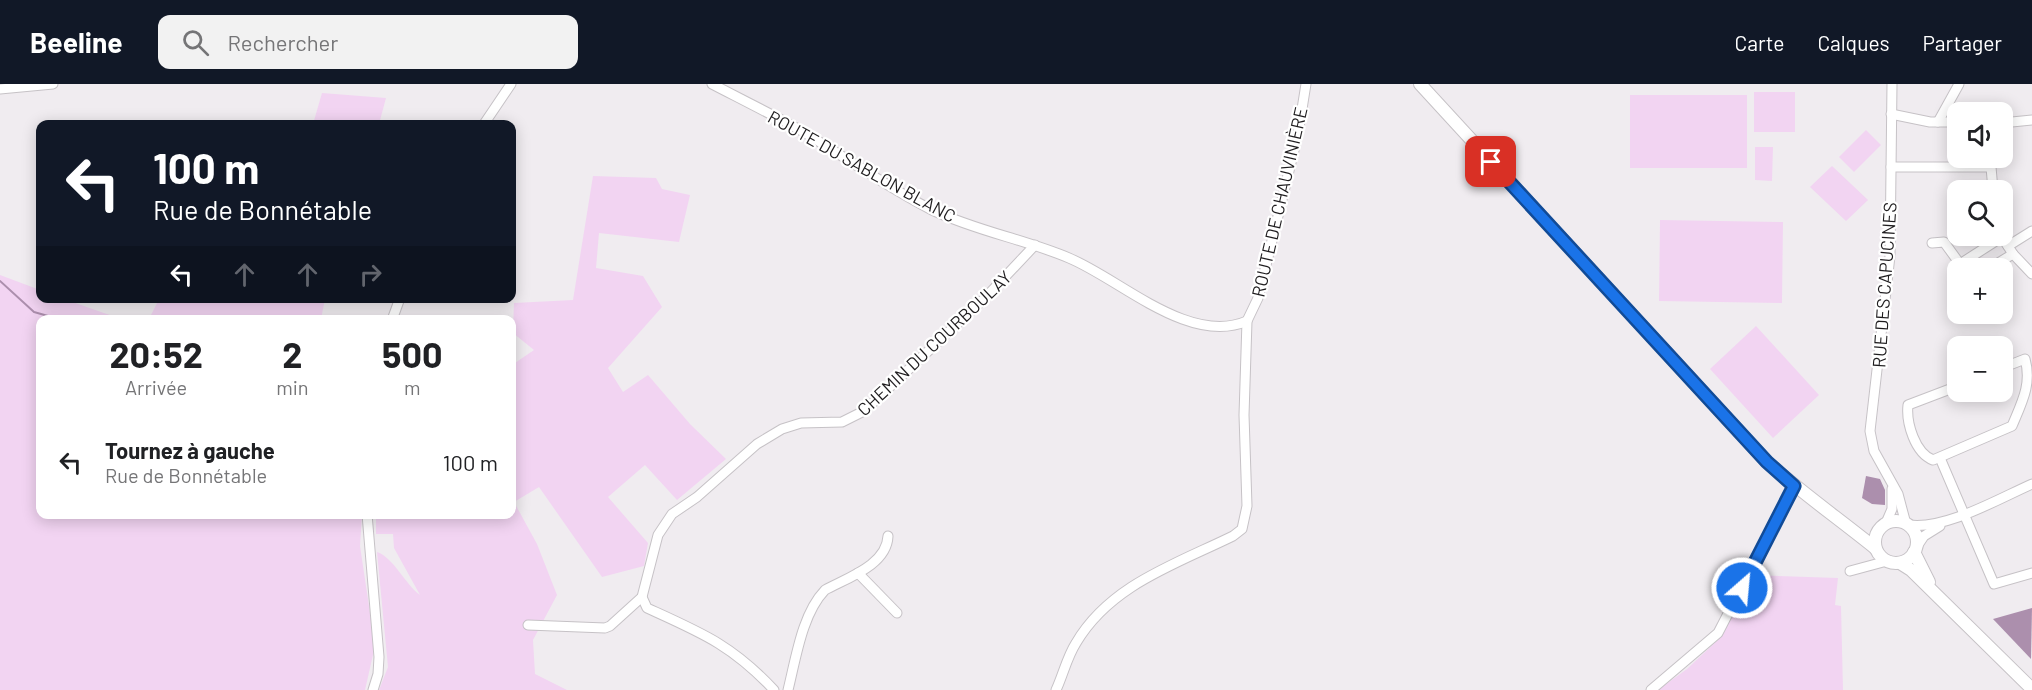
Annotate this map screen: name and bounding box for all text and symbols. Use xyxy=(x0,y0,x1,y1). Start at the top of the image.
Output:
search box xyxy=(158,15,578,69)
text: Beeline xyxy=(30,25,122,59)
icon: search xyxy=(179,26,212,59)
text: Rechercher xyxy=(227,29,338,55)
text: Carte xyxy=(1735,30,1784,55)
text: Calques xyxy=(1817,30,1890,55)
text: Partager xyxy=(1923,30,2002,55)
map controls xyxy=(1947,102,2013,402)
button: sound xyxy=(1947,102,2013,168)
street label: ROUTE DU SABLON BLANC xyxy=(764,105,960,227)
street label: ROUTE DE CHAUVINIÈRE xyxy=(1246,105,1312,299)
pin xyxy=(1465,136,1516,187)
text: 100 m xyxy=(153,142,259,192)
icon: left xyxy=(54,144,132,222)
icon: arrive xyxy=(1474,145,1507,178)
button: search xyxy=(1947,180,2013,246)
text: Rue de Bonnétable xyxy=(153,193,372,225)
street label: RUE DES CAPUCINES xyxy=(1867,201,1901,369)
icon: left xyxy=(165,258,198,291)
icon: ahead xyxy=(228,258,261,291)
icon: ahead xyxy=(291,258,324,291)
icon: right xyxy=(354,258,387,291)
button: + xyxy=(1947,258,2013,324)
street label: CHEMIN DU COURBOULAY xyxy=(852,266,1016,420)
text: 20:52 xyxy=(109,332,203,375)
text: 2 xyxy=(282,332,303,375)
text: 500 xyxy=(382,332,443,375)
button: − xyxy=(1947,336,2013,402)
text: Arrivée xyxy=(125,375,187,399)
text: min xyxy=(276,375,309,399)
text: m xyxy=(404,375,421,399)
text: Tournez à gauche xyxy=(105,437,275,463)
icon: left xyxy=(54,446,87,479)
text: 100 m xyxy=(443,449,498,475)
text: Rue de Bonnétable xyxy=(105,463,267,487)
position arrow xyxy=(1710,556,1774,620)

